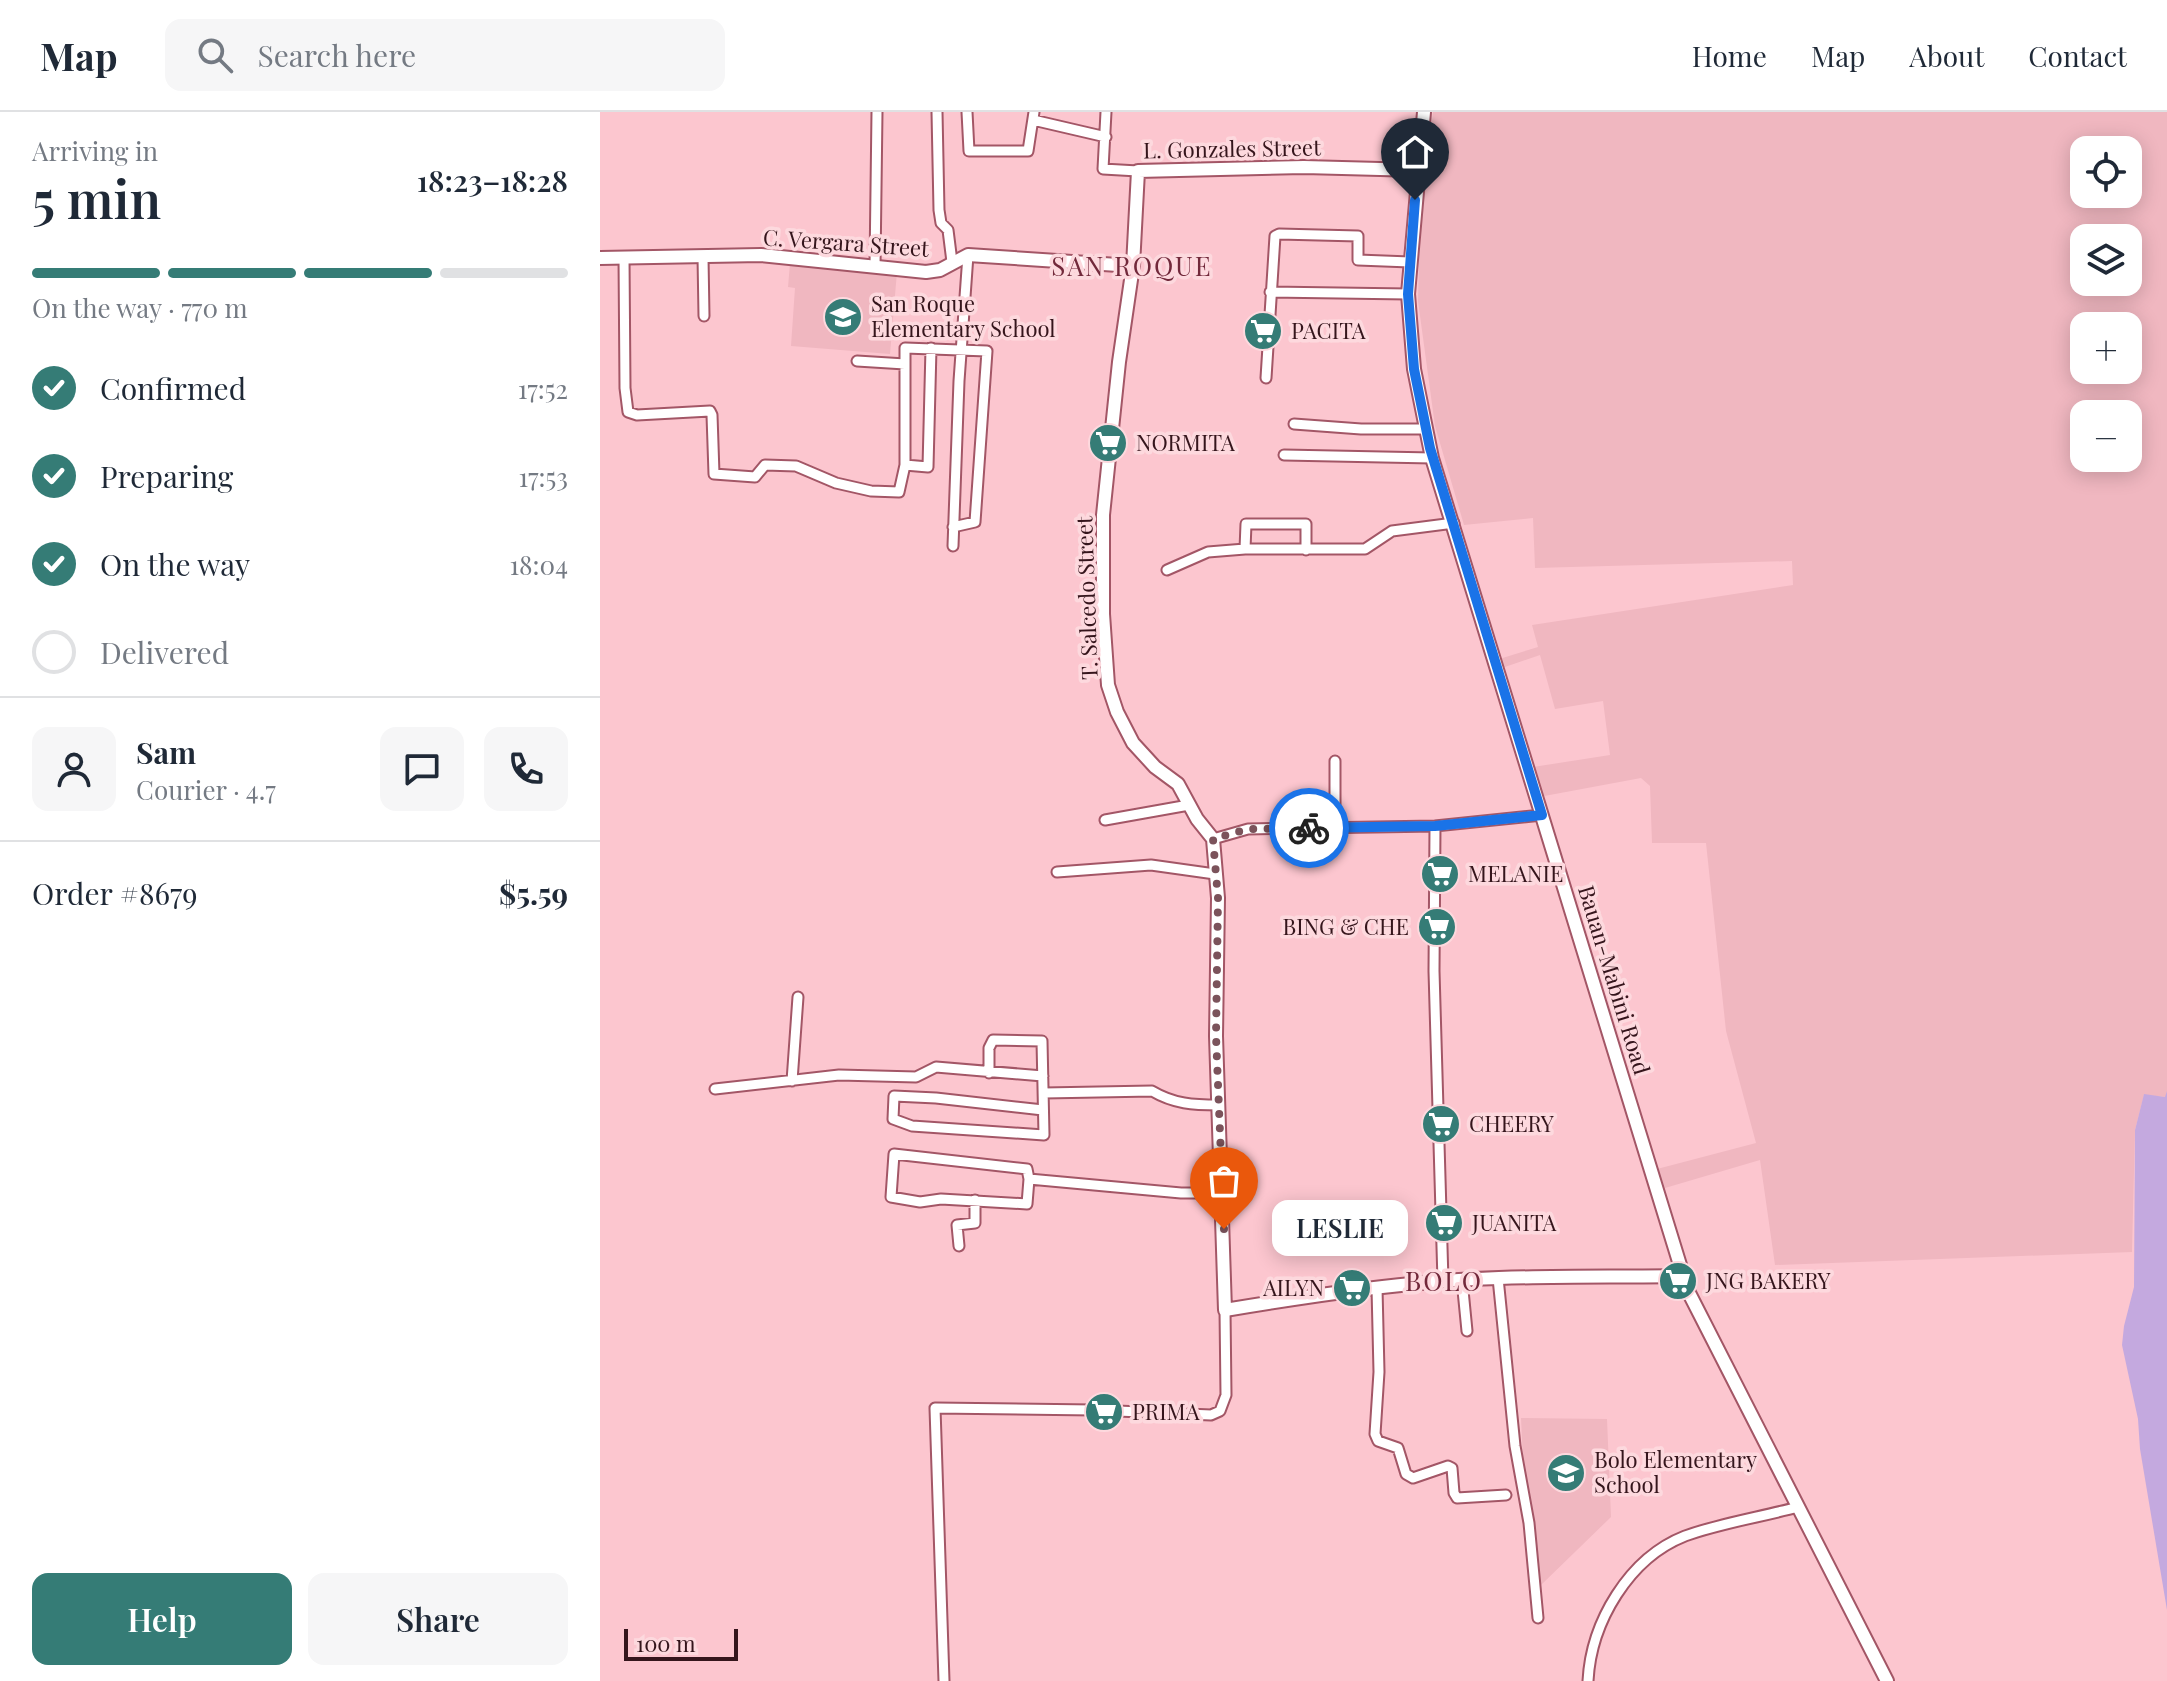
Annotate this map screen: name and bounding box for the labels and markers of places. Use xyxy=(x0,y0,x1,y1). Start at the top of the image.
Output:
pin xyxy=(1381,118,1449,200)
place label: San Roque Elementary School xyxy=(871,288,1056,343)
school or university icon: San Roque Elementary School xyxy=(822,296,864,338)
supermarket icon: PACITA xyxy=(1242,310,1284,352)
place label: PACITA xyxy=(1291,315,1366,345)
supermarket icon: NORMITA xyxy=(1087,422,1129,464)
place label: NORMITA xyxy=(1136,427,1235,457)
supermarket icon: MELANIE xyxy=(1419,853,1461,895)
place label: MELANIE xyxy=(1468,858,1563,888)
supermarket icon: BING & CHE xyxy=(1416,906,1458,948)
place label: BING & CHE xyxy=(1283,911,1409,941)
supermarket icon: CHEERY xyxy=(1420,1103,1462,1145)
place label: CHEERY xyxy=(1469,1108,1554,1138)
pin xyxy=(1190,1147,1258,1229)
callout: LESLIE xyxy=(1272,1201,1408,1257)
supermarket icon: JUANITA xyxy=(1423,1202,1465,1244)
place label: JUANITA xyxy=(1471,1207,1557,1237)
supermarket icon: JNG BAKERY xyxy=(1657,1260,1699,1302)
place label: JNG BAKERY xyxy=(1705,1265,1831,1295)
supermarket icon: AILYN xyxy=(1331,1267,1373,1309)
place label: AILYN xyxy=(1262,1272,1324,1302)
supermarket icon: PRIMA xyxy=(1083,1391,1125,1433)
place label: PRIMA xyxy=(1132,1396,1200,1426)
place label: Bolo Elementary School xyxy=(1594,1444,1757,1499)
school or university icon: Bolo Elementary School xyxy=(1545,1452,1587,1494)

